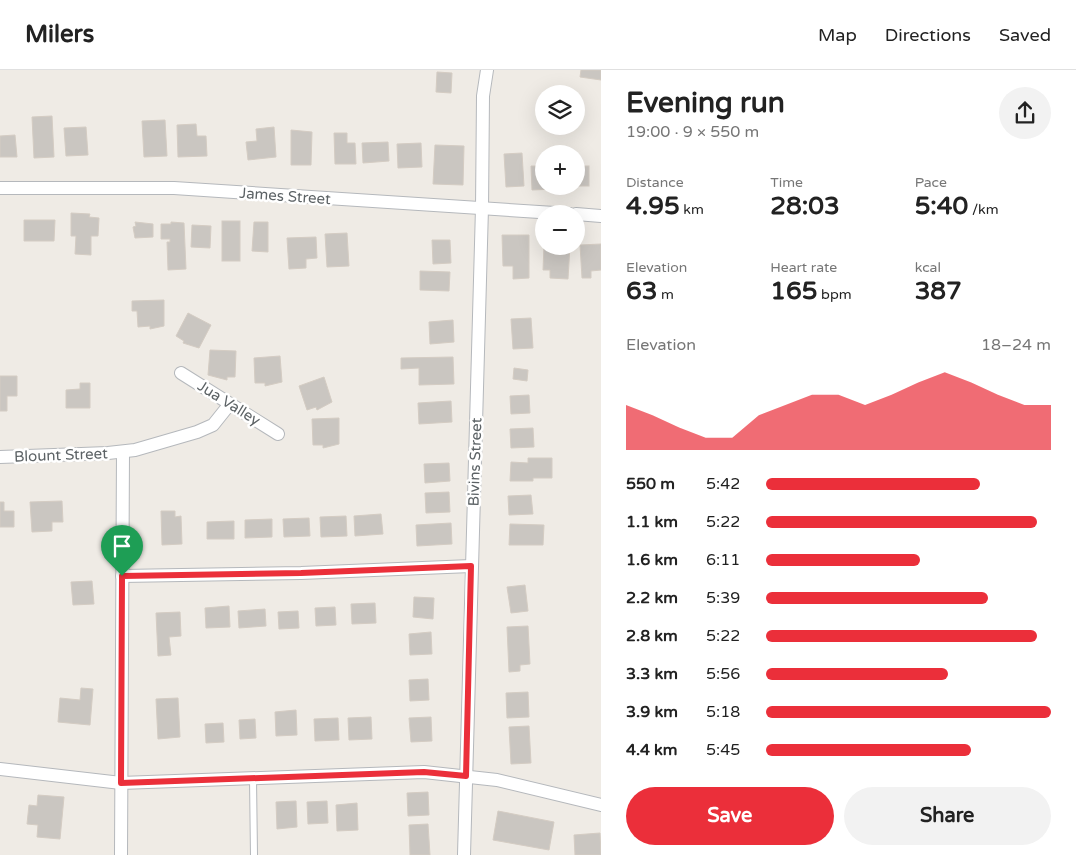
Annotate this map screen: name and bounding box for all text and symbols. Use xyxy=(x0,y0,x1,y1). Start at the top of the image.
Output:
text: Milers xyxy=(25,20,94,49)
text: Map xyxy=(818,24,857,46)
text: Directions xyxy=(885,24,971,46)
text: Saved xyxy=(999,24,1051,46)
map controls xyxy=(535,85,585,255)
button: layers xyxy=(535,85,585,135)
text: Evening run xyxy=(626,86,785,120)
button: share xyxy=(999,87,1051,139)
text: 19:00 · 9 × 550 m xyxy=(626,122,759,142)
button: + xyxy=(535,145,585,195)
text: Distance xyxy=(626,174,684,191)
text: Time xyxy=(770,174,803,191)
text: Pace xyxy=(915,174,947,191)
street label: James Street xyxy=(239,184,332,208)
text: 4.95 xyxy=(626,191,680,221)
text: 28:03 xyxy=(770,191,840,221)
text: 5:40 xyxy=(915,191,968,221)
text: km xyxy=(680,201,704,218)
text: /km xyxy=(968,201,999,218)
button: − xyxy=(535,205,585,255)
text: Elevation xyxy=(626,259,687,276)
text: Heart rate xyxy=(770,259,837,276)
text: kcal xyxy=(915,259,941,276)
text: 63 xyxy=(626,276,657,306)
text: 165 xyxy=(770,276,817,306)
text: 387 xyxy=(915,276,962,306)
text: m xyxy=(657,286,674,303)
text: bpm xyxy=(817,286,852,303)
text: Elevation xyxy=(626,335,696,355)
text: 18–24 m xyxy=(981,335,1051,355)
street label: Jua Valley xyxy=(194,377,264,429)
street label: Bivins Street xyxy=(464,417,486,507)
street label: Blount Street xyxy=(14,444,108,466)
text: 550 m xyxy=(626,474,675,494)
text: 5:42 xyxy=(706,474,740,494)
text: 1.1 km xyxy=(626,512,678,532)
text: 5:22 xyxy=(706,512,740,532)
pin xyxy=(101,525,143,576)
icon: arrive xyxy=(108,532,136,560)
text: 1.6 km xyxy=(626,550,678,570)
text: 6:11 xyxy=(706,550,740,570)
text: 2.2 km xyxy=(626,588,678,608)
text: 5:39 xyxy=(706,588,740,608)
text: 2.8 km xyxy=(626,626,678,646)
text: 5:22 xyxy=(706,626,740,646)
text: 3.3 km xyxy=(626,664,678,684)
text: 5:56 xyxy=(706,664,740,684)
text: 3.9 km xyxy=(626,702,678,722)
text: 5:18 xyxy=(706,702,740,722)
text: 4.4 km xyxy=(626,740,678,760)
text: 5:45 xyxy=(706,740,740,760)
button: Save xyxy=(626,787,834,845)
button: Share xyxy=(844,787,1051,845)

